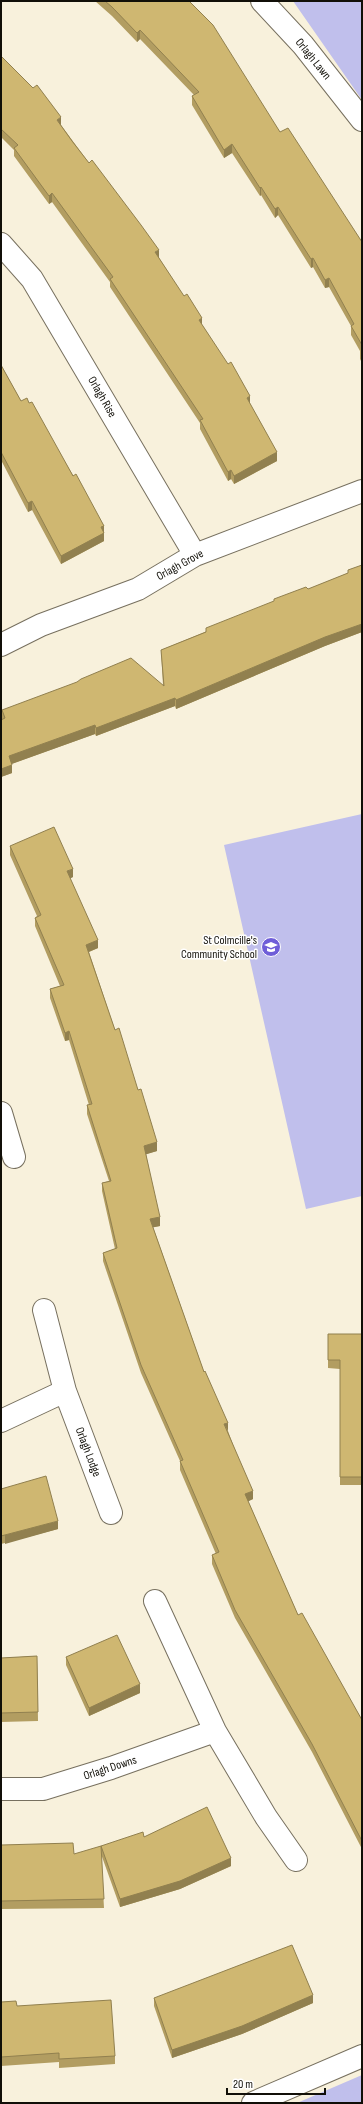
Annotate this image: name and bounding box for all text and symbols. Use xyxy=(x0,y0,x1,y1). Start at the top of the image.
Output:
street label: Orlagh Lawn xyxy=(292,35,334,83)
street label: Orlagh Rise xyxy=(84,374,120,420)
street label: Orlagh Grove xyxy=(154,546,206,584)
place label: St Colmcille's Community School xyxy=(181,933,257,962)
school or university icon: St Colmcille's Community School xyxy=(260,936,282,958)
street label: Orlagh Lodge xyxy=(72,1425,104,1479)
street label: Orlagh Downs xyxy=(81,1752,139,1784)
scale bar xyxy=(227,2070,325,2096)
text: 20 m xyxy=(233,2077,253,2092)

